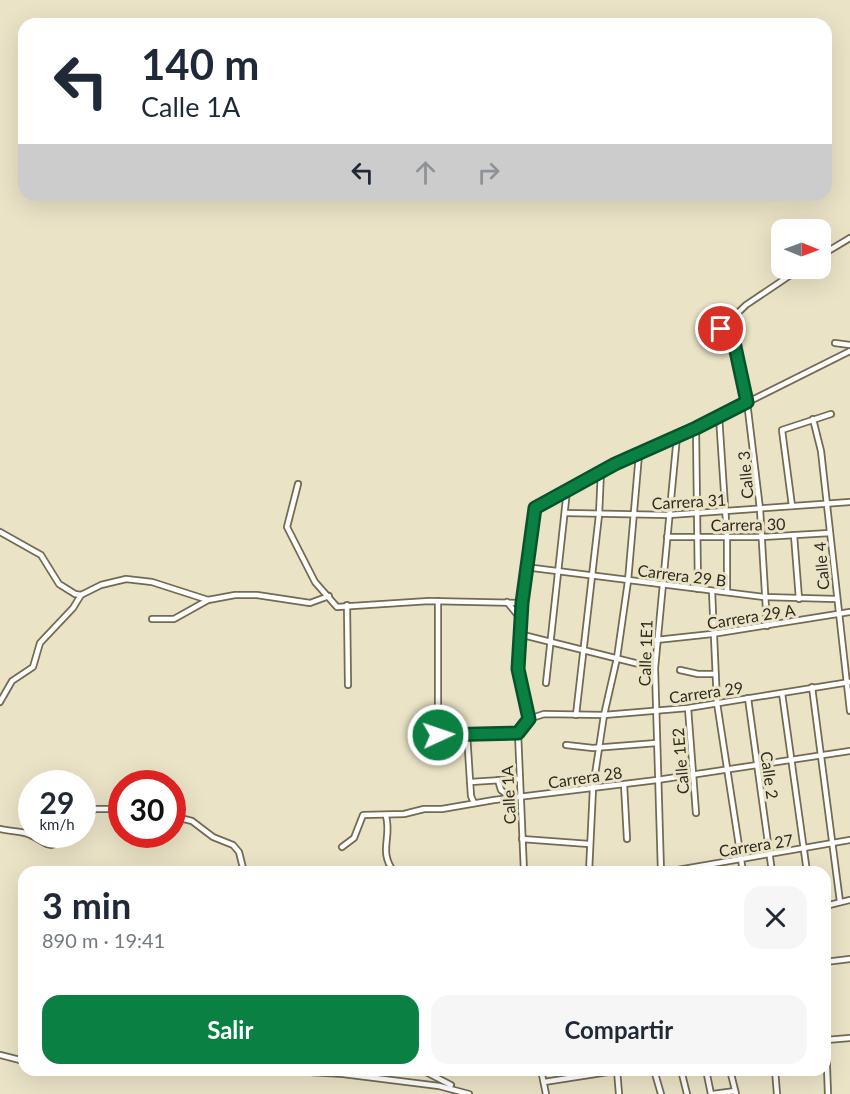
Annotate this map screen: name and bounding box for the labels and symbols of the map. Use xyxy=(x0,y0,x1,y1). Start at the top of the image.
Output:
north arrow xyxy=(771,219,831,279)
pin xyxy=(695,303,746,354)
street label: Calle 3 xyxy=(733,450,757,500)
street label: Carrera 31 xyxy=(651,490,727,512)
street label: Carrera 30 xyxy=(710,514,786,534)
street label: Calle 4 xyxy=(809,541,833,591)
street label: Carrera 29 B xyxy=(637,560,727,590)
street label: Carrera 29 A xyxy=(706,600,797,632)
street label: Calle 1E1 xyxy=(634,619,656,687)
street label: Carrera 29 xyxy=(668,677,744,707)
position arrow xyxy=(406,703,470,767)
street label: Calle 1E2 xyxy=(668,727,692,795)
street label: Calle 2 xyxy=(757,750,783,800)
street label: Carrera 28 xyxy=(547,762,623,792)
street label: Calle 1A xyxy=(497,765,519,825)
speed limit sign: 30 xyxy=(108,770,186,848)
street label: Carrera 27 xyxy=(718,830,794,860)

